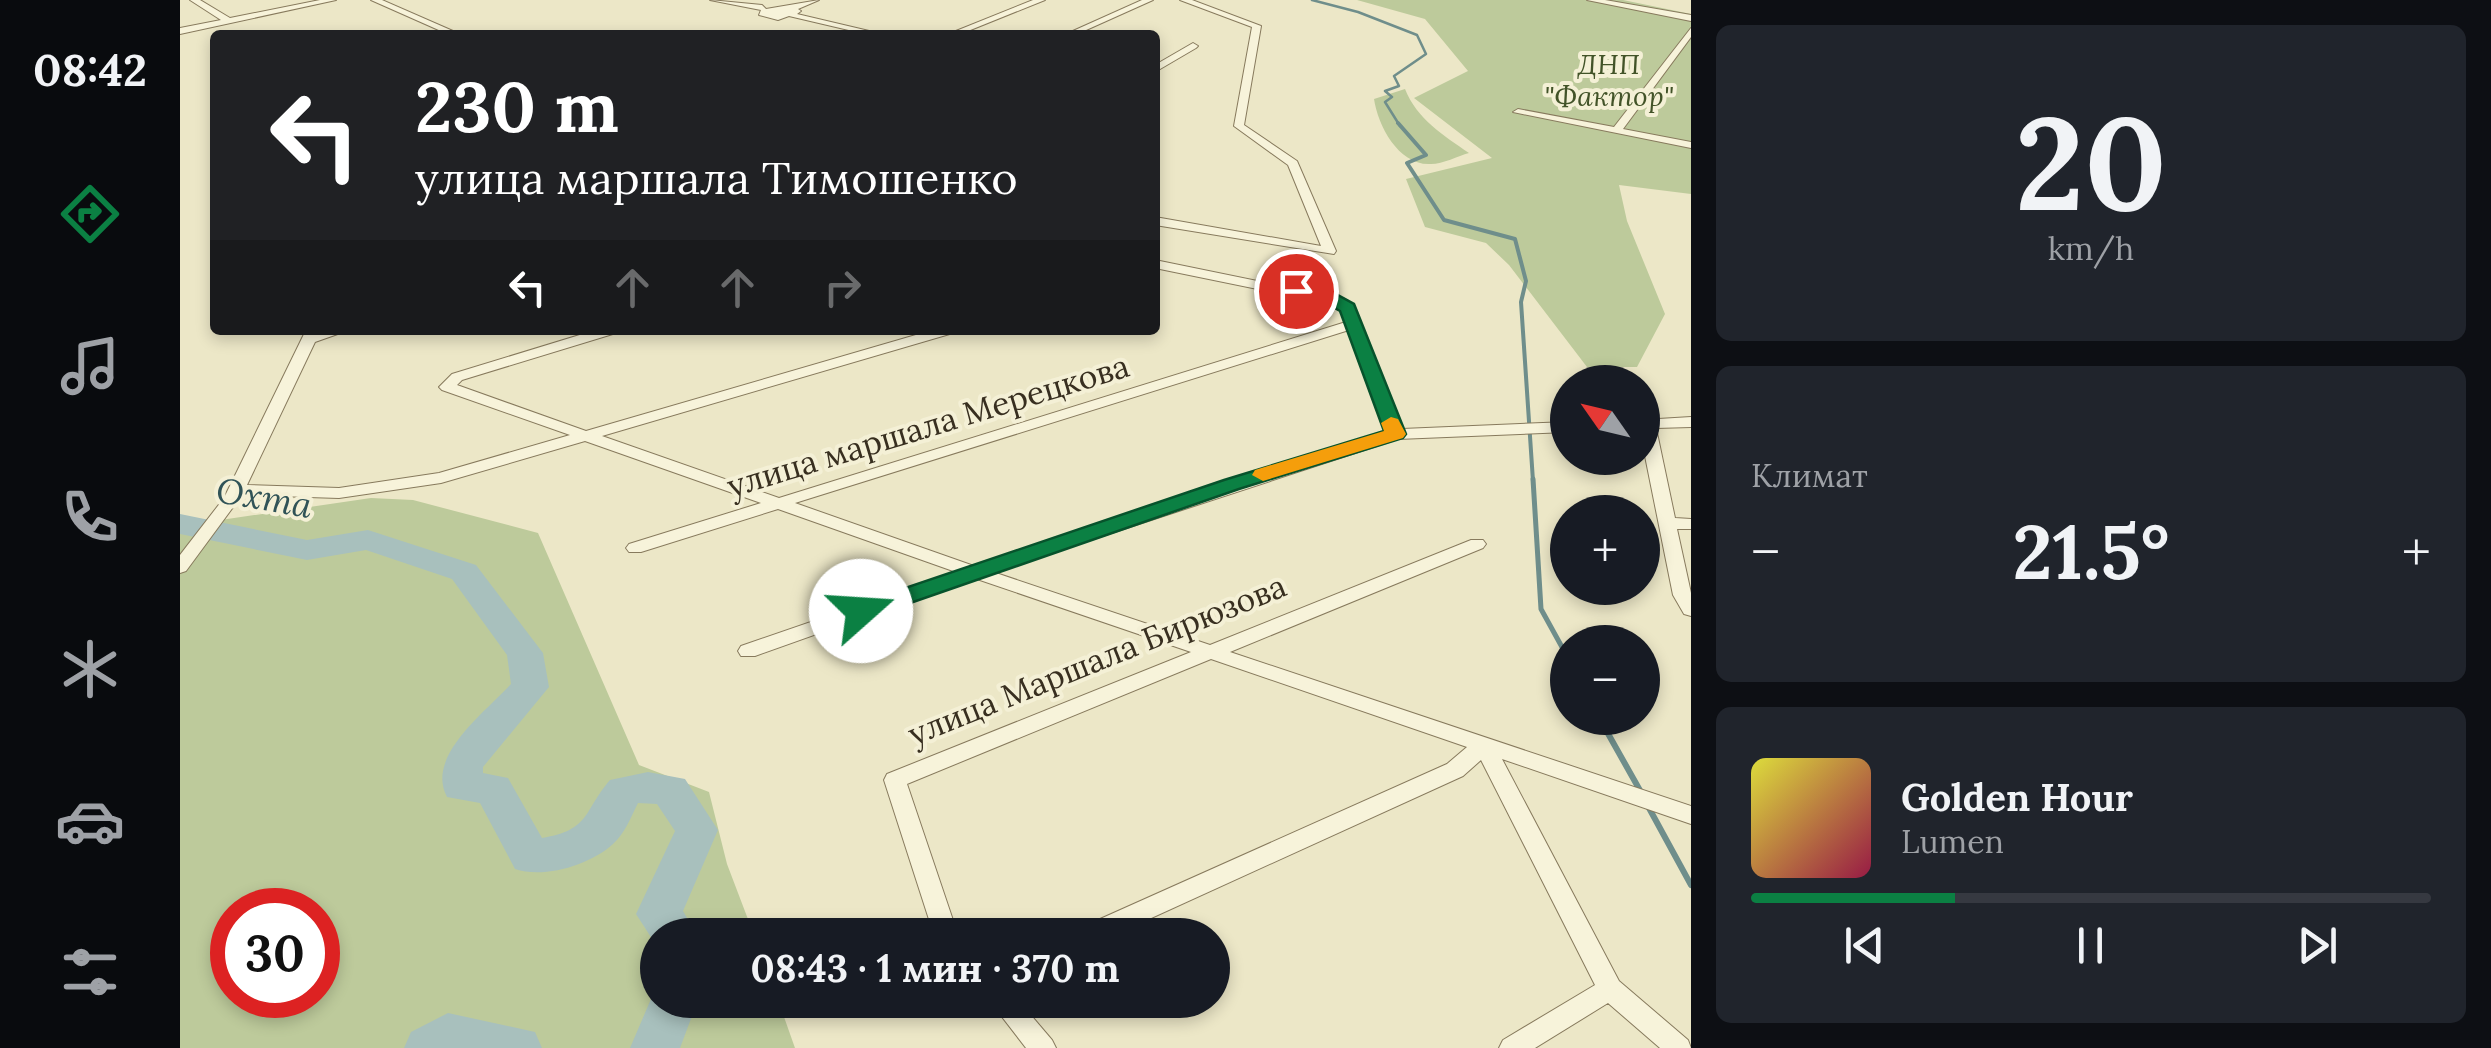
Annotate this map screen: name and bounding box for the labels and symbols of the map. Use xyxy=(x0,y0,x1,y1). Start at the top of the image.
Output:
park label: ДНП "Фактор" xyxy=(1544,46,1674,114)
pin xyxy=(1254,249,1339,334)
street label: улица маршала Мерецкова xyxy=(722,345,1134,506)
north arrow xyxy=(1550,365,1660,475)
water label: Охта xyxy=(213,467,316,528)
position arrow xyxy=(809,559,913,663)
street label: улица Маршала Бирюзова xyxy=(902,565,1292,754)
speed limit sign: 30 xyxy=(210,888,340,1018)

